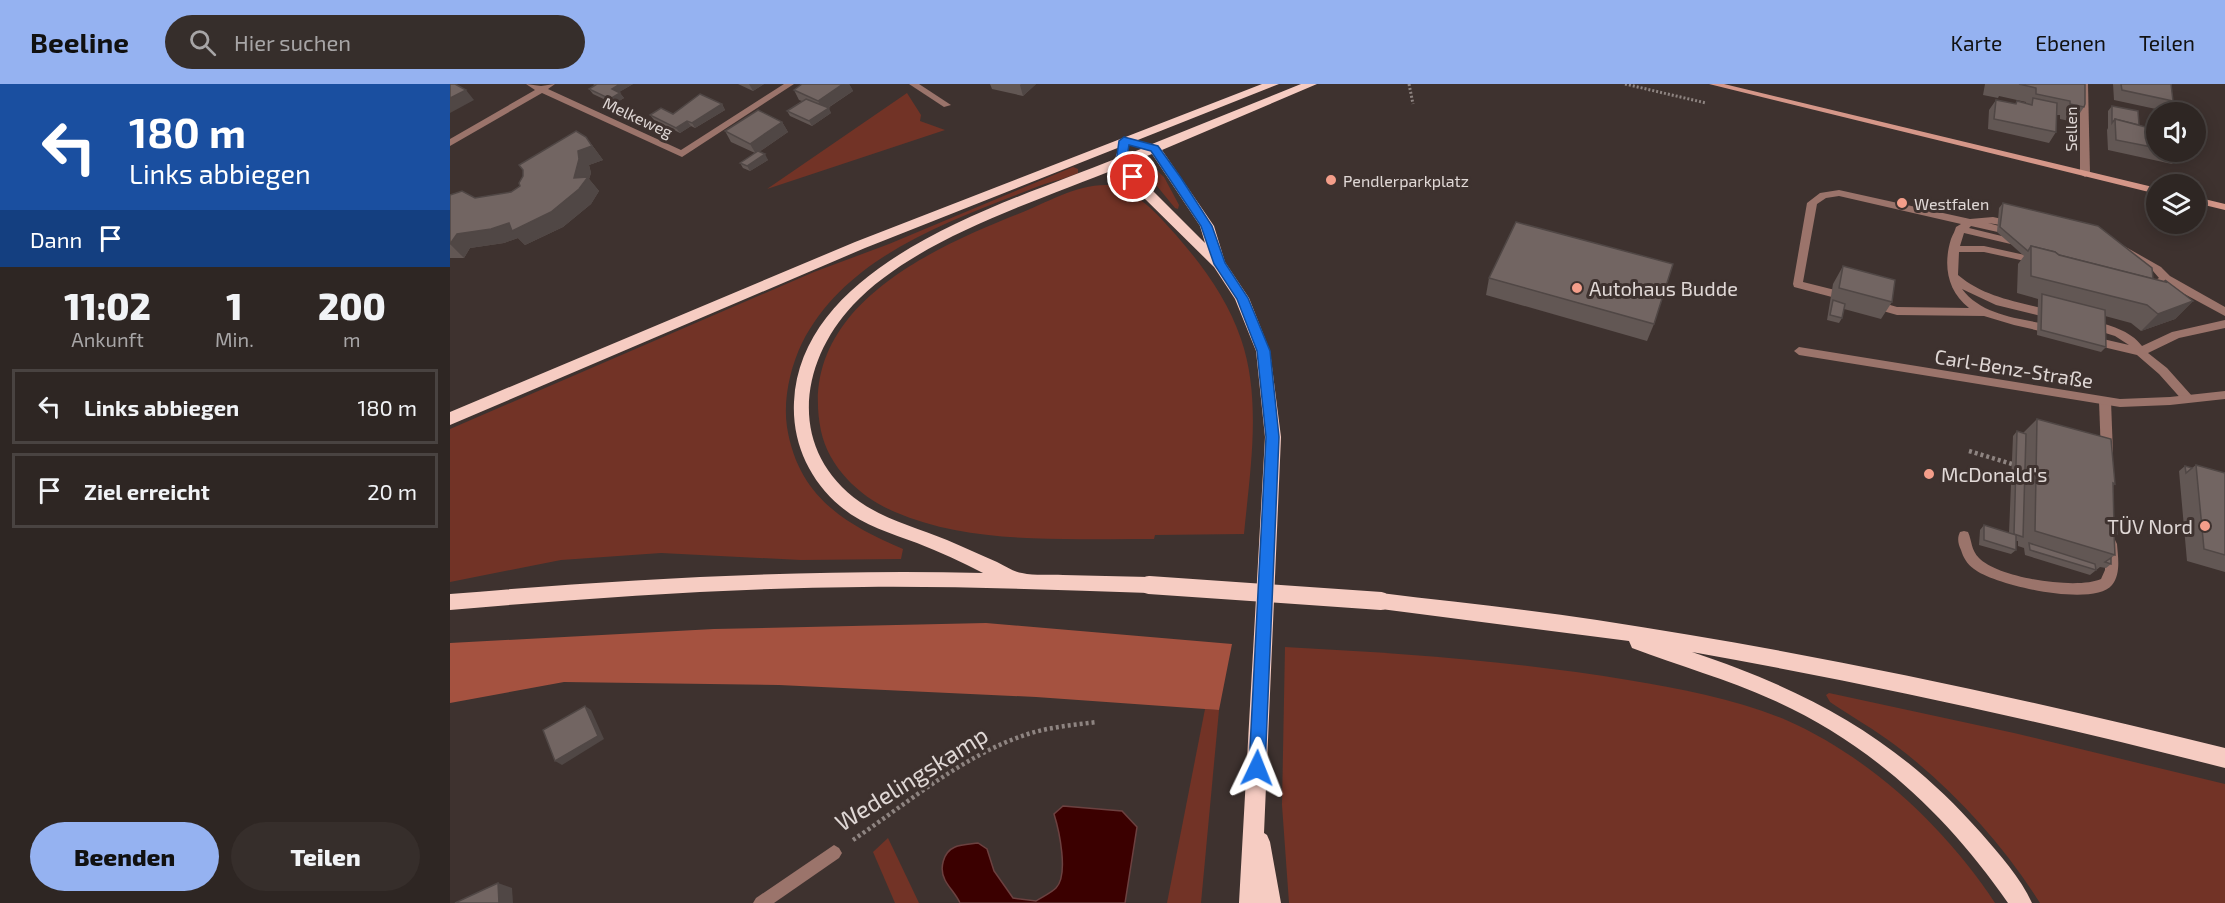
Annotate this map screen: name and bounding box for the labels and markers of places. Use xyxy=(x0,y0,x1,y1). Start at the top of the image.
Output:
pin xyxy=(1107,151,1158,202)
place label: Pendlerparkplatz xyxy=(1343,171,1469,190)
marker: Pendlerparkplatz xyxy=(1324,173,1338,187)
place label: Westfalen xyxy=(1914,194,1989,213)
marker: Westfalen xyxy=(1895,196,1909,210)
place label: Autohaus Budde xyxy=(1589,276,1738,300)
marker: Autohaus Budde xyxy=(1570,281,1584,295)
place label: McDonald's xyxy=(1941,462,2047,486)
marker: McDonald's xyxy=(1922,467,1936,481)
place label: TÜV Nord xyxy=(2107,514,2193,538)
marker: TÜV Nord xyxy=(2198,519,2212,533)

